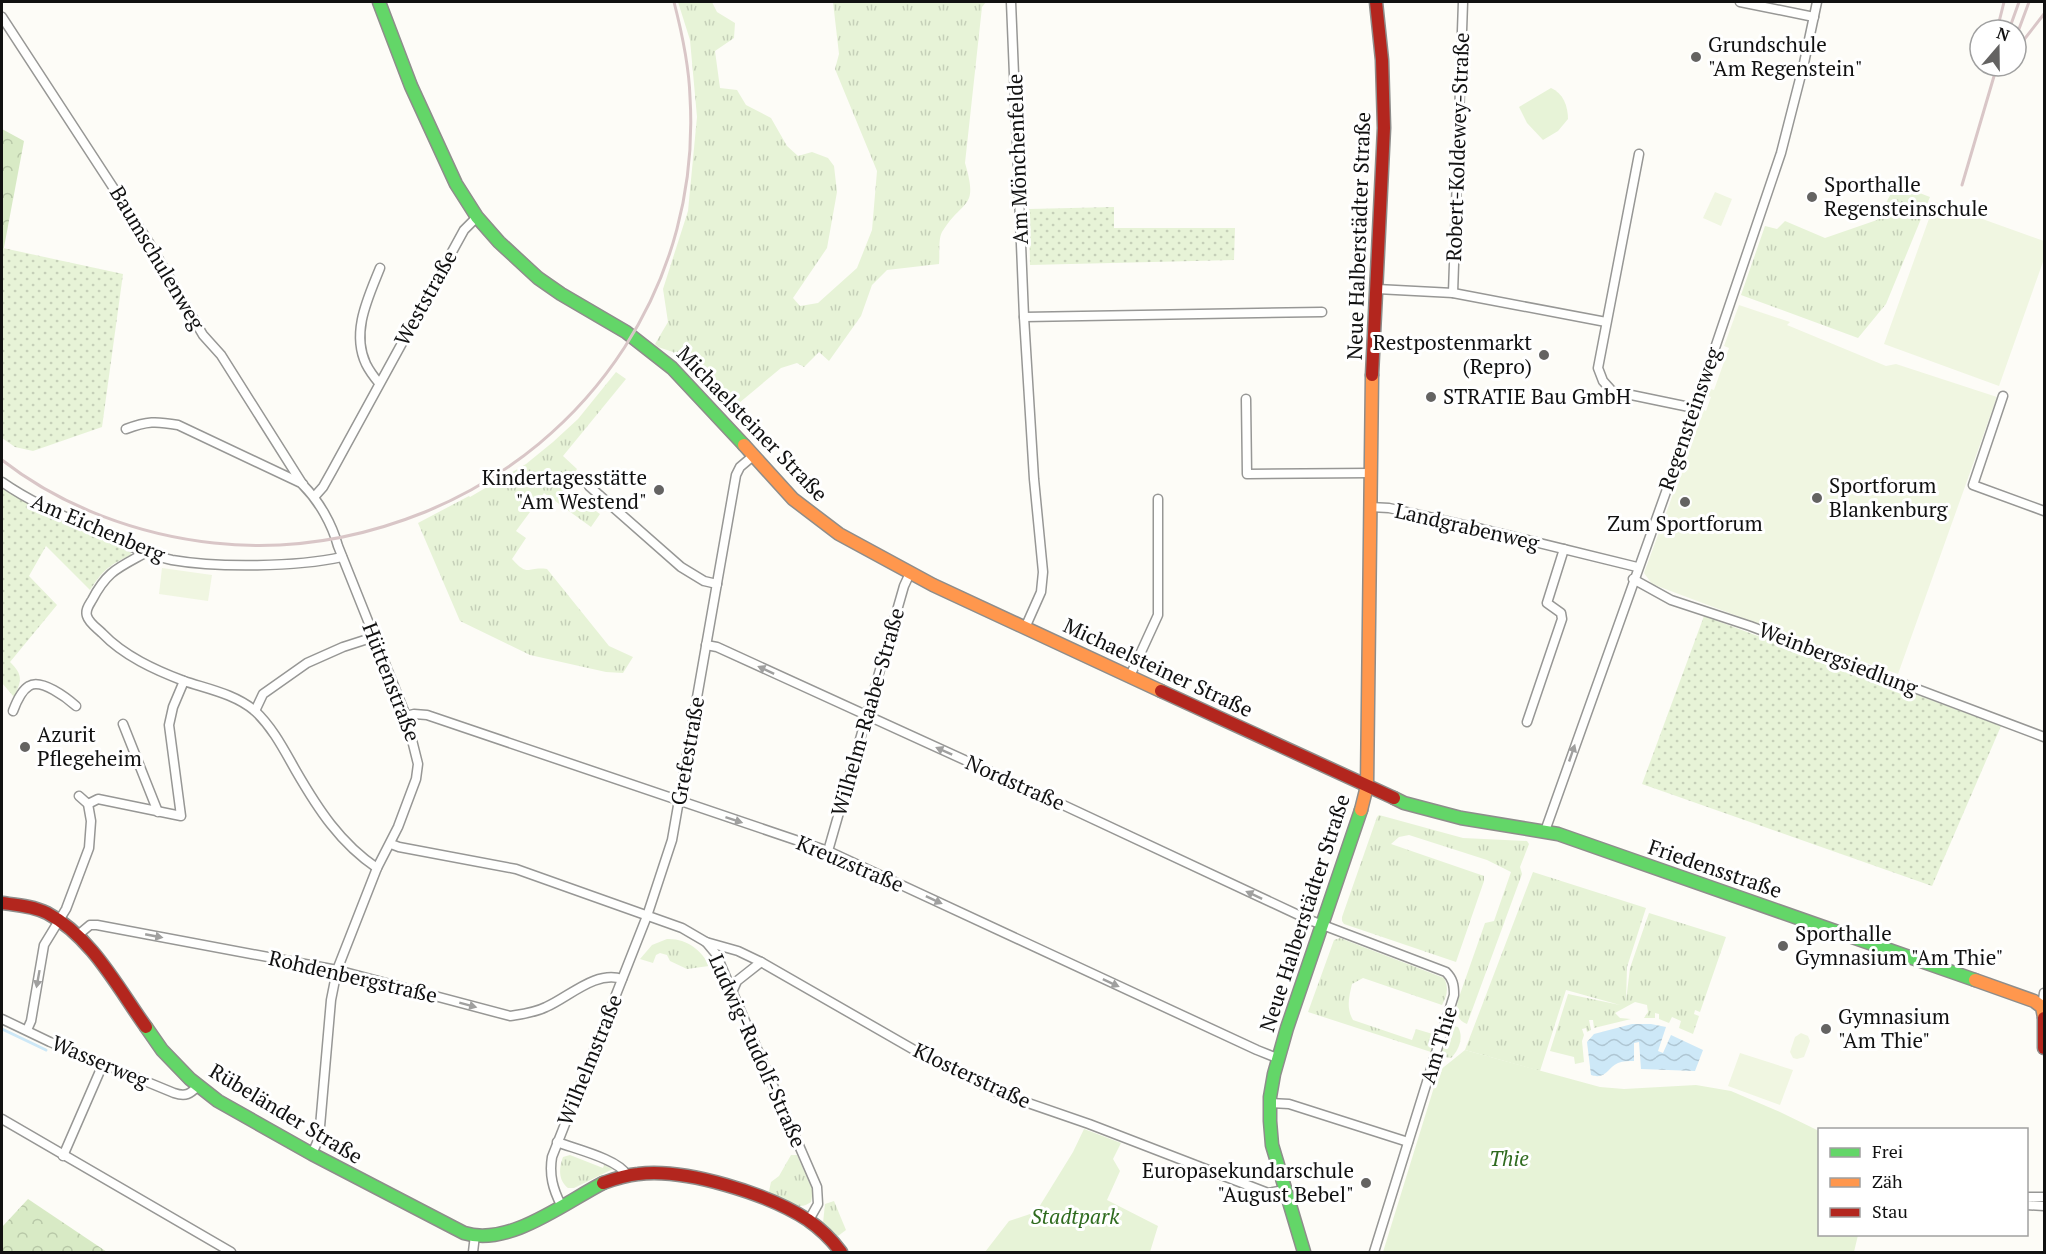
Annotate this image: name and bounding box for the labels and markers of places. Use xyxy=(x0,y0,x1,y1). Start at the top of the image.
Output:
place label: Grundschule "Am Regenstein" xyxy=(1708,30,1863,82)
marker: Grundschule "Am Regenstein" xyxy=(1689,50,1703,64)
place label: Sporthalle Regensteinschule xyxy=(1824,170,1988,222)
marker: Sporthalle Regensteinschule xyxy=(1805,190,1819,204)
place label: Restpostenmarkt (Repro) xyxy=(1373,328,1532,380)
marker: Restpostenmarkt (Repro) xyxy=(1537,348,1551,362)
place label: STRATIE Bau GmbH xyxy=(1443,382,1631,410)
marker: STRATIE Bau GmbH xyxy=(1424,390,1438,404)
place label: Kindertagesstätte "Am Westend" xyxy=(482,463,647,515)
place label: Sportforum Blankenburg xyxy=(1829,471,1948,523)
marker: Kindertagesstätte "Am Westend" xyxy=(652,483,666,497)
marker: Sportforum Blankenburg xyxy=(1810,491,1824,505)
marker: Zum Sportforum xyxy=(1678,495,1692,509)
place label: Zum Sportforum xyxy=(1607,509,1763,537)
place label: Azurit Pflegeheim xyxy=(37,720,142,772)
marker: Azurit Pflegeheim xyxy=(18,740,32,754)
place label: Sporthalle Gymnasium "Am Thie" xyxy=(1795,919,2003,971)
marker: Sporthalle Gymnasium "Am Thie" xyxy=(1776,939,1790,953)
place label: Gymnasium "Am Thie" xyxy=(1838,1002,1950,1054)
marker: Gymnasium "Am Thie" xyxy=(1819,1022,1833,1036)
place label: Europasekundarschule "August Bebel" xyxy=(1142,1156,1354,1208)
marker: Europasekundarschule "August Bebel" xyxy=(1359,1176,1373,1190)

